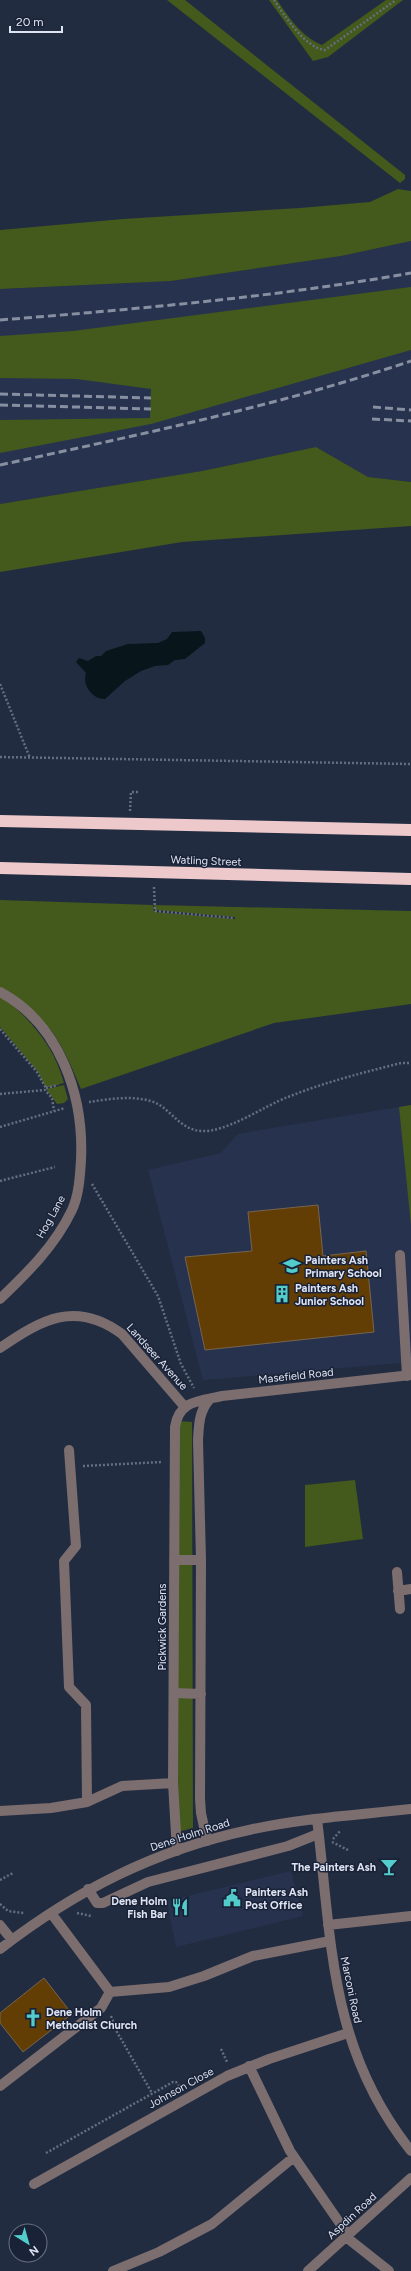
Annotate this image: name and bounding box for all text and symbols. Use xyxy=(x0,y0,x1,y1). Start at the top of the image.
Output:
scale bar xyxy=(10,8,62,34)
text: 20 m xyxy=(16,15,44,29)
street label: Watling Street xyxy=(170,853,242,869)
street label: Hog Lane xyxy=(34,1193,68,1241)
place label: Painters Ash Primary School xyxy=(305,1254,382,1280)
school or university icon: Painters Ash Primary School xyxy=(282,1256,302,1276)
place label: Painters Ash Junior School xyxy=(295,1282,364,1308)
building icon: Painters Ash Junior School xyxy=(272,1284,292,1304)
street label: Landseer Avenue xyxy=(124,1321,190,1393)
street label: Masefield Road xyxy=(258,1366,334,1386)
street label: Pickwick Gardens xyxy=(156,1584,169,1670)
street label: Dene Holm Road xyxy=(149,1816,231,1854)
bar icon: The Painters Ash xyxy=(379,1857,399,1877)
place label: The Painters Ash xyxy=(291,1861,376,1874)
place label: Painters Ash Post Office xyxy=(245,1886,308,1912)
public building icon: Painters Ash Post Office xyxy=(222,1888,242,1908)
place label: Dene Holm Fish Bar xyxy=(111,1895,168,1921)
restaurant icon: Dene Holm Fish Bar xyxy=(170,1897,190,1917)
street label: Marconi Road xyxy=(338,1956,364,2024)
place label: Dene Holm Methodist Church xyxy=(46,2006,137,2032)
church icon: Dene Holm Methodist Church xyxy=(23,2008,43,2028)
street label: Johnson Close xyxy=(146,2065,216,2111)
street label: Aspdin Road xyxy=(325,2190,379,2242)
north arrow xyxy=(8,2223,48,2263)
text: N xyxy=(26,2243,41,2258)

